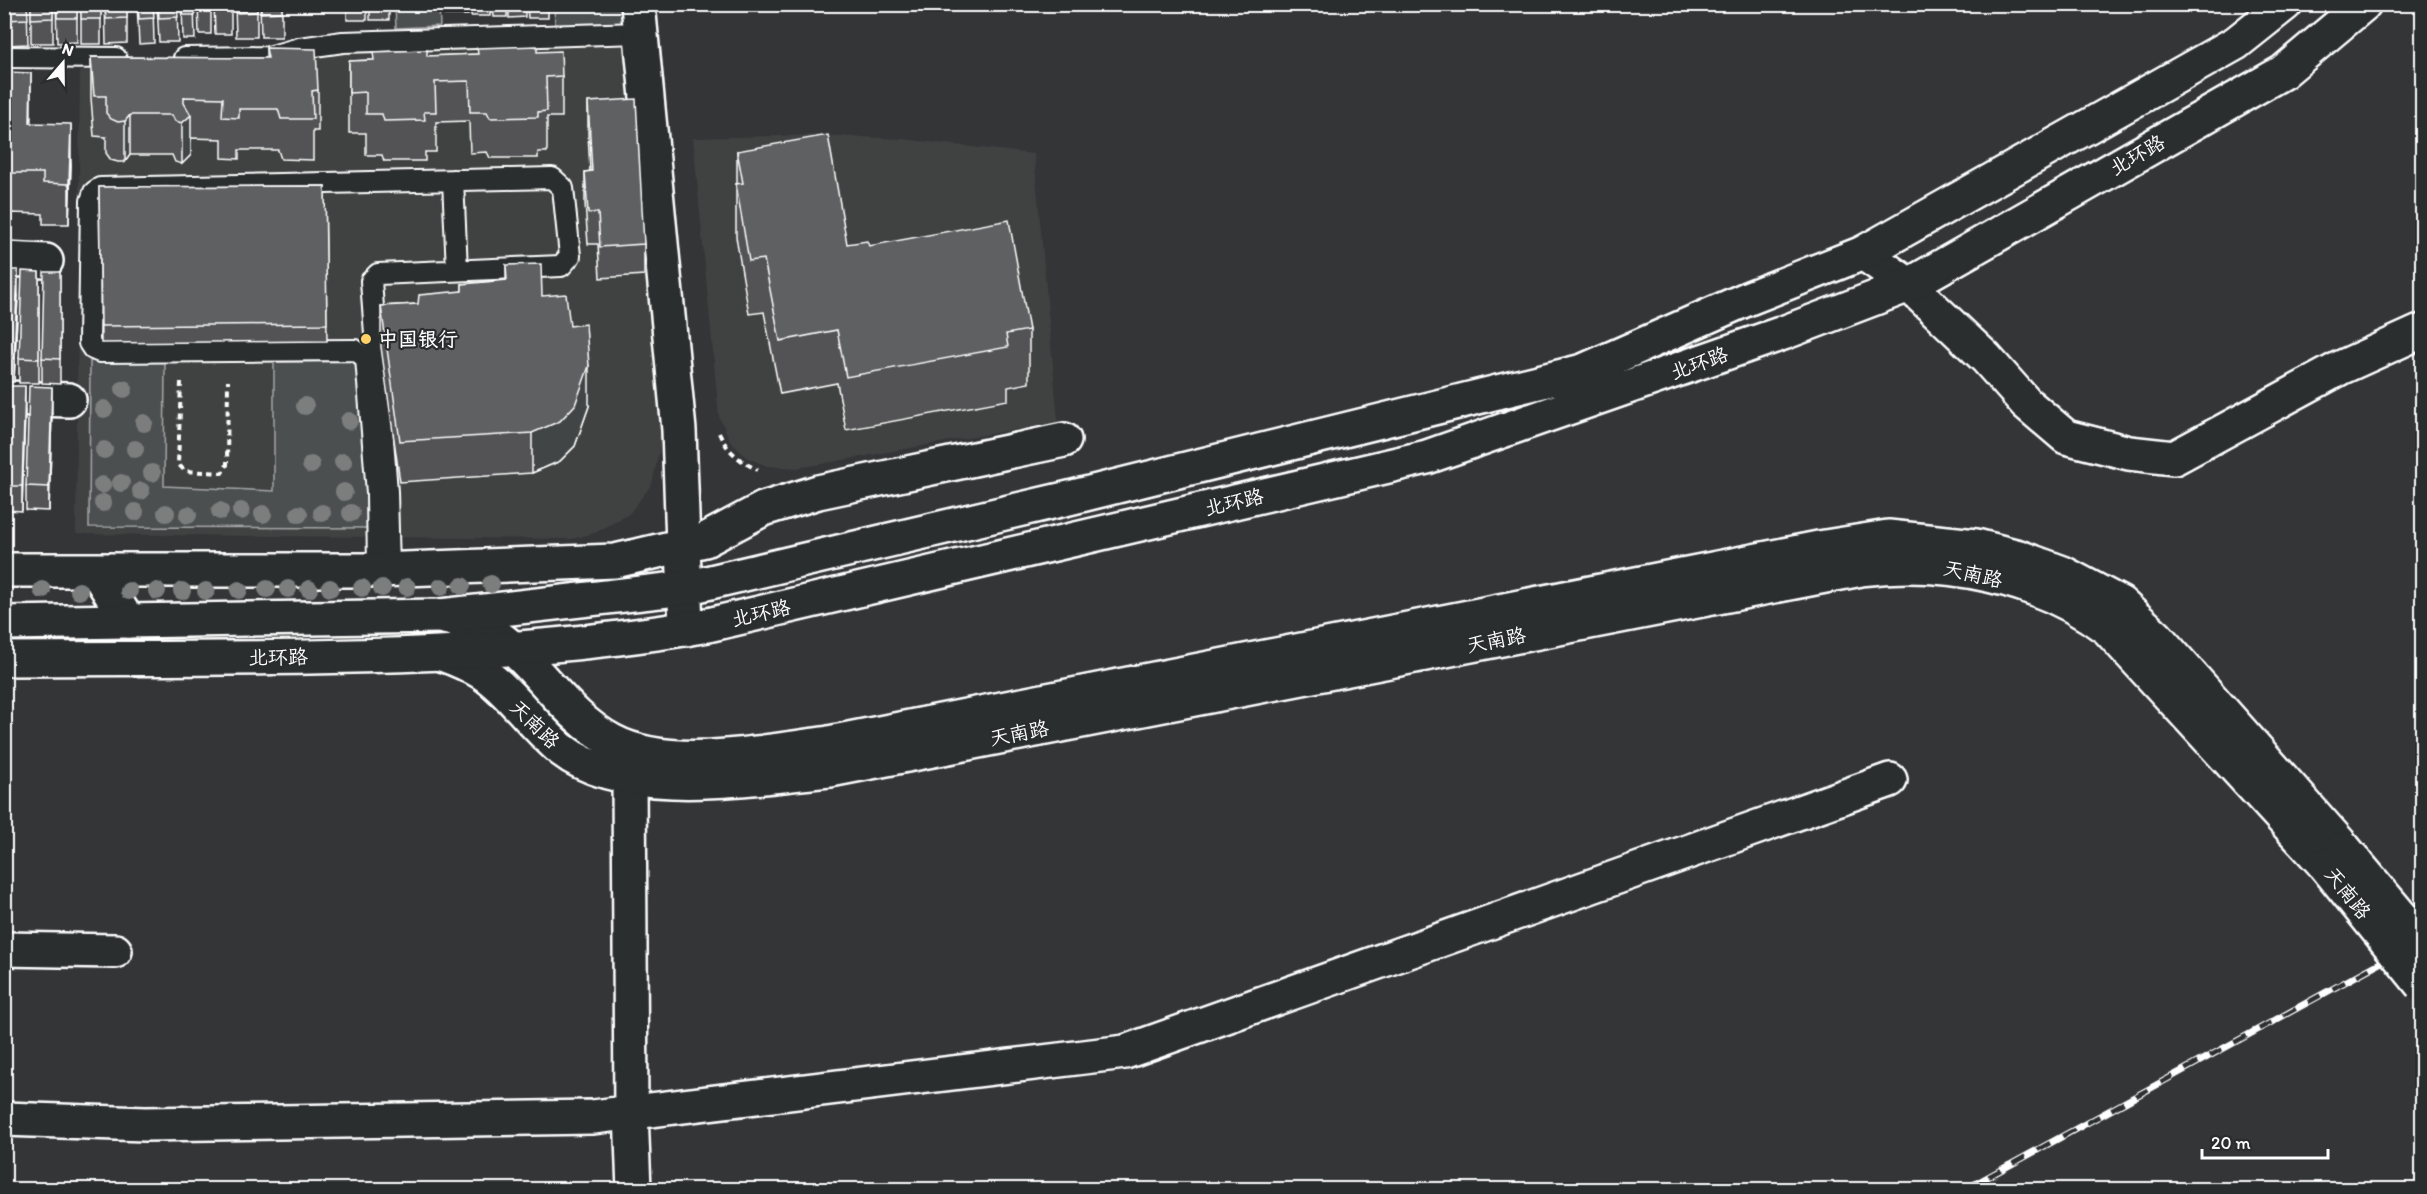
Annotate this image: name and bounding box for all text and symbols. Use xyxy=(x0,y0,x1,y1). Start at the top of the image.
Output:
north arrow xyxy=(33,33,93,93)
text: N xyxy=(60,39,76,60)
street label: 北环路 xyxy=(2105,129,2170,180)
place label: 中国银行 xyxy=(378,327,458,351)
marker: 中国银行 xyxy=(359,332,373,346)
street label: 北环路 xyxy=(1667,341,1732,385)
street label: 北环路 xyxy=(1202,483,1267,520)
street label: 天南路 xyxy=(1941,556,2006,593)
street label: 北环路 xyxy=(729,594,794,631)
street label: 天南路 xyxy=(1464,622,1529,658)
street label: 北环路 xyxy=(248,644,309,670)
street label: 天南路 xyxy=(505,695,566,754)
street label: 天南路 xyxy=(987,715,1052,751)
street label: 天南路 xyxy=(2320,862,2377,925)
scale bar xyxy=(2202,1122,2328,1160)
text: 20 m xyxy=(2211,1132,2251,1154)

